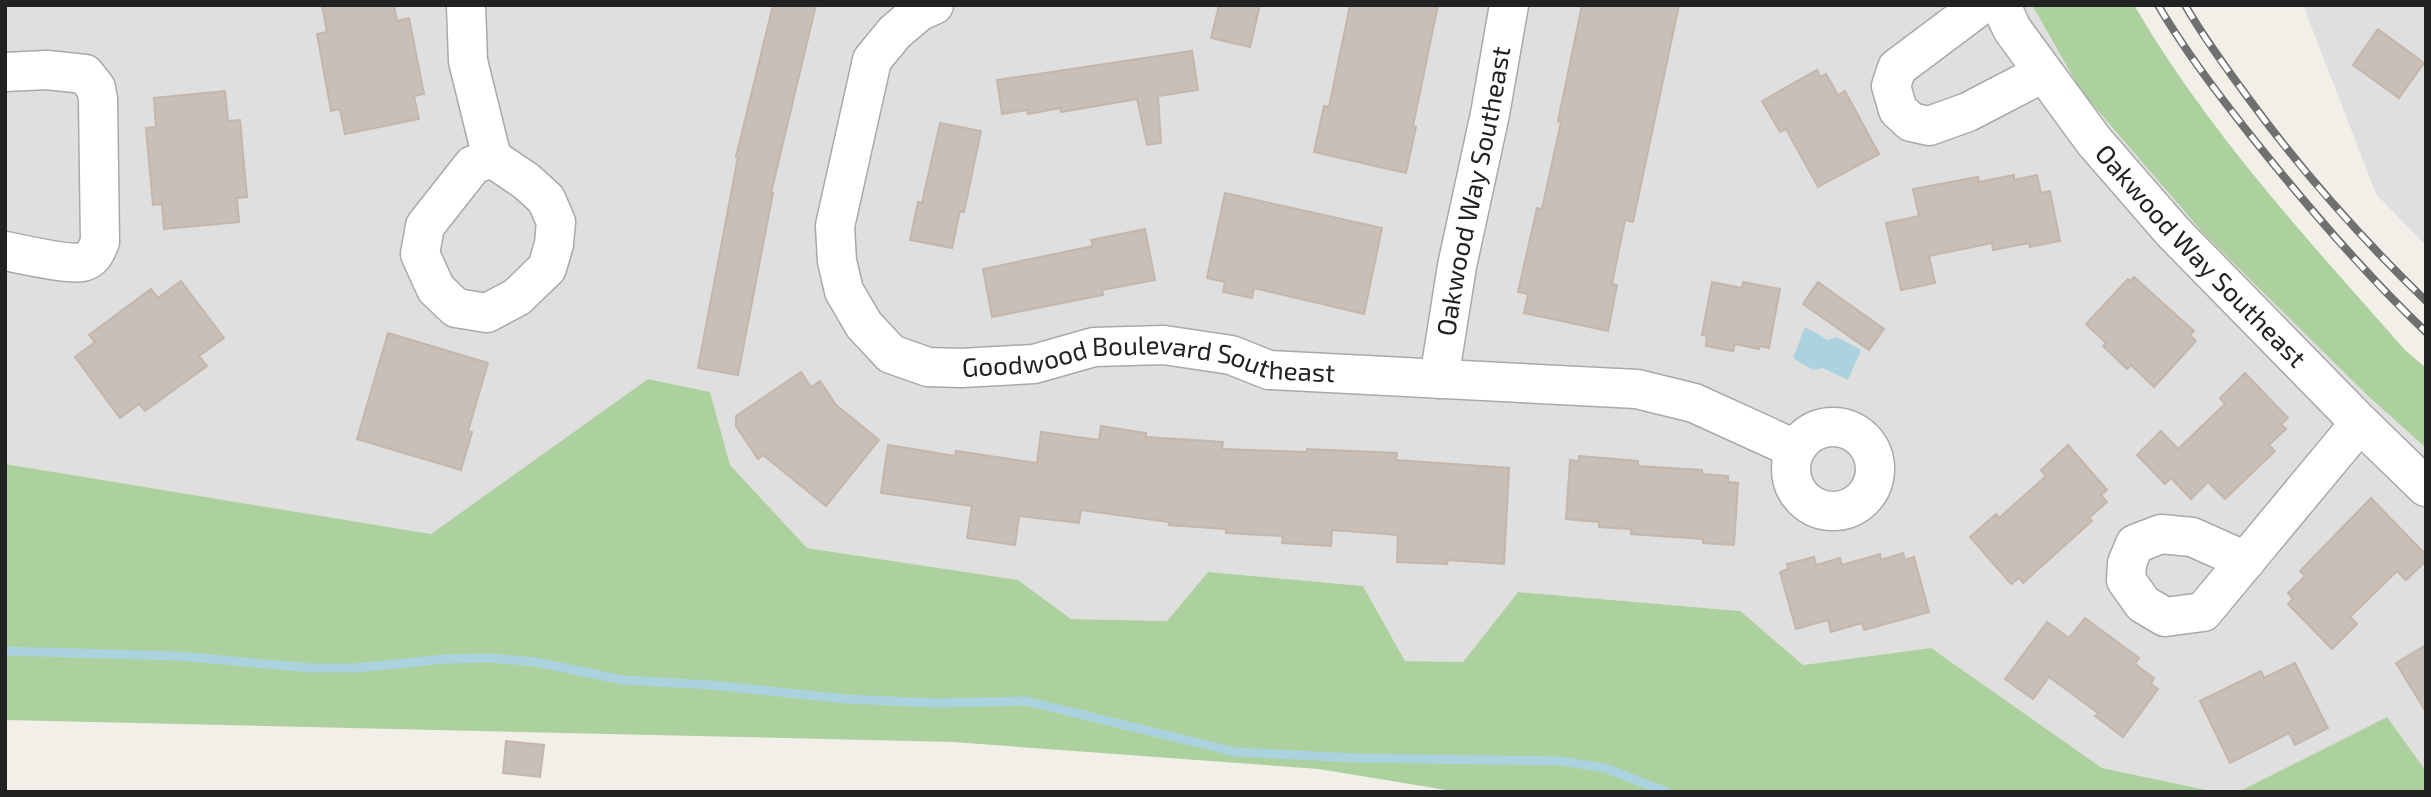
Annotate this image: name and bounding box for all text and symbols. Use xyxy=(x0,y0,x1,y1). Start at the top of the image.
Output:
street label: Oakwood Way Southeast xyxy=(1429,44,1516,338)
street label: Oakwood Way Southeast xyxy=(2090,137,2314,373)
street label: Goodwood Boulevard Southeast xyxy=(961,327,1336,387)

